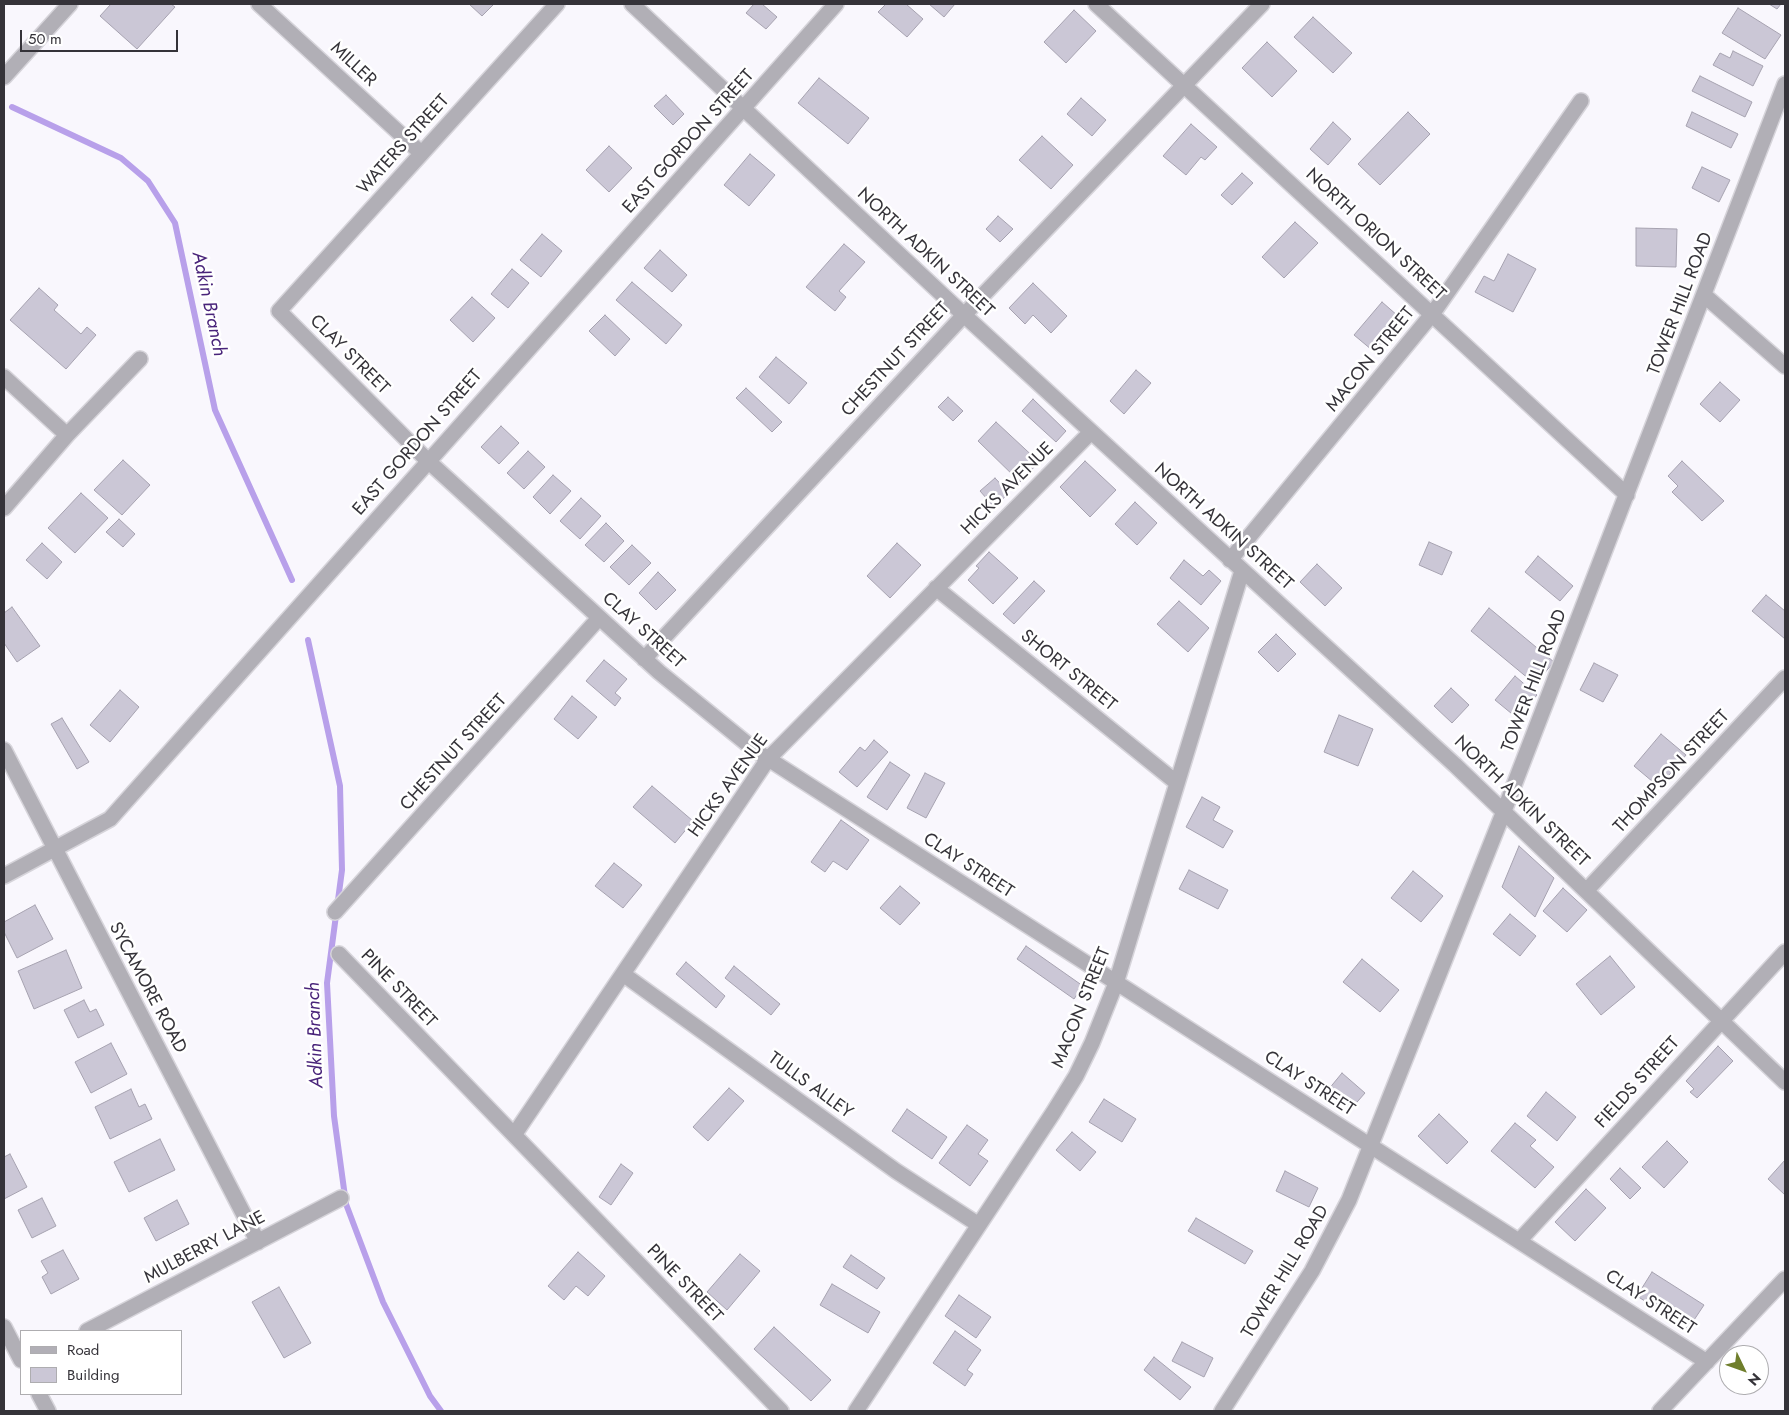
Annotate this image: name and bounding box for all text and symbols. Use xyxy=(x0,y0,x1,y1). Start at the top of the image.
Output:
scale bar xyxy=(22,20,180,52)
text: 50 m xyxy=(28,28,62,50)
street label: MILLER xyxy=(325,38,381,92)
street label: EAST GORDON STREET xyxy=(619,66,759,218)
street label: WATERS STREET xyxy=(354,91,454,199)
street label: NORTH ORION STREET xyxy=(1300,164,1450,306)
street label: NORTH ADKIN STREET xyxy=(852,184,998,322)
street label: TOWER HILL ROAD xyxy=(1644,230,1718,378)
water label: Adkin Branch xyxy=(186,250,230,358)
street label: CHESTNUT STREET xyxy=(837,298,955,422)
street label: MACON STREET xyxy=(1322,303,1420,417)
street label: CLAY STREET xyxy=(305,311,393,399)
street label: EAST GORDON STREET xyxy=(349,366,487,520)
street label: HICKS AVENUE xyxy=(957,438,1059,540)
street label: NORTH ADKIN STREET xyxy=(1149,459,1297,595)
street label: CLAY STREET xyxy=(597,588,689,674)
street label: TOWER HILL ROAD xyxy=(1498,607,1572,755)
street label: SHORT STREET xyxy=(1016,626,1120,716)
street label: CHESTNUT STREET xyxy=(396,690,512,816)
street label: THOMPSON STREET xyxy=(1610,706,1734,838)
street label: HICKS AVENUE xyxy=(684,730,774,842)
street label: NORTH ADKIN STREET xyxy=(1449,732,1593,872)
street label: CLAY STREET xyxy=(919,829,1017,903)
street label: SYCAMORE ROAD xyxy=(103,919,191,1057)
street label: MACON STREET xyxy=(1048,944,1116,1072)
street label: PINE STREET xyxy=(355,946,441,1032)
water label: Adkin Branch xyxy=(303,982,329,1088)
street label: FIELDS STREET xyxy=(1591,1033,1685,1133)
street label: CLAY STREET xyxy=(1260,1047,1358,1121)
street label: TULLS ALLEY xyxy=(764,1048,856,1124)
street label: TOWER HILL ROAD xyxy=(1238,1202,1334,1342)
street label: MULBERRY LANE xyxy=(141,1207,269,1289)
street label: PINE STREET xyxy=(641,1241,727,1327)
street label: CLAY STREET xyxy=(1601,1266,1699,1340)
legend xyxy=(20,1330,182,1395)
text: Road xyxy=(67,1339,99,1361)
north arrow xyxy=(1719,1345,1769,1395)
text: Building xyxy=(67,1364,119,1386)
text: N xyxy=(1743,1369,1766,1390)

